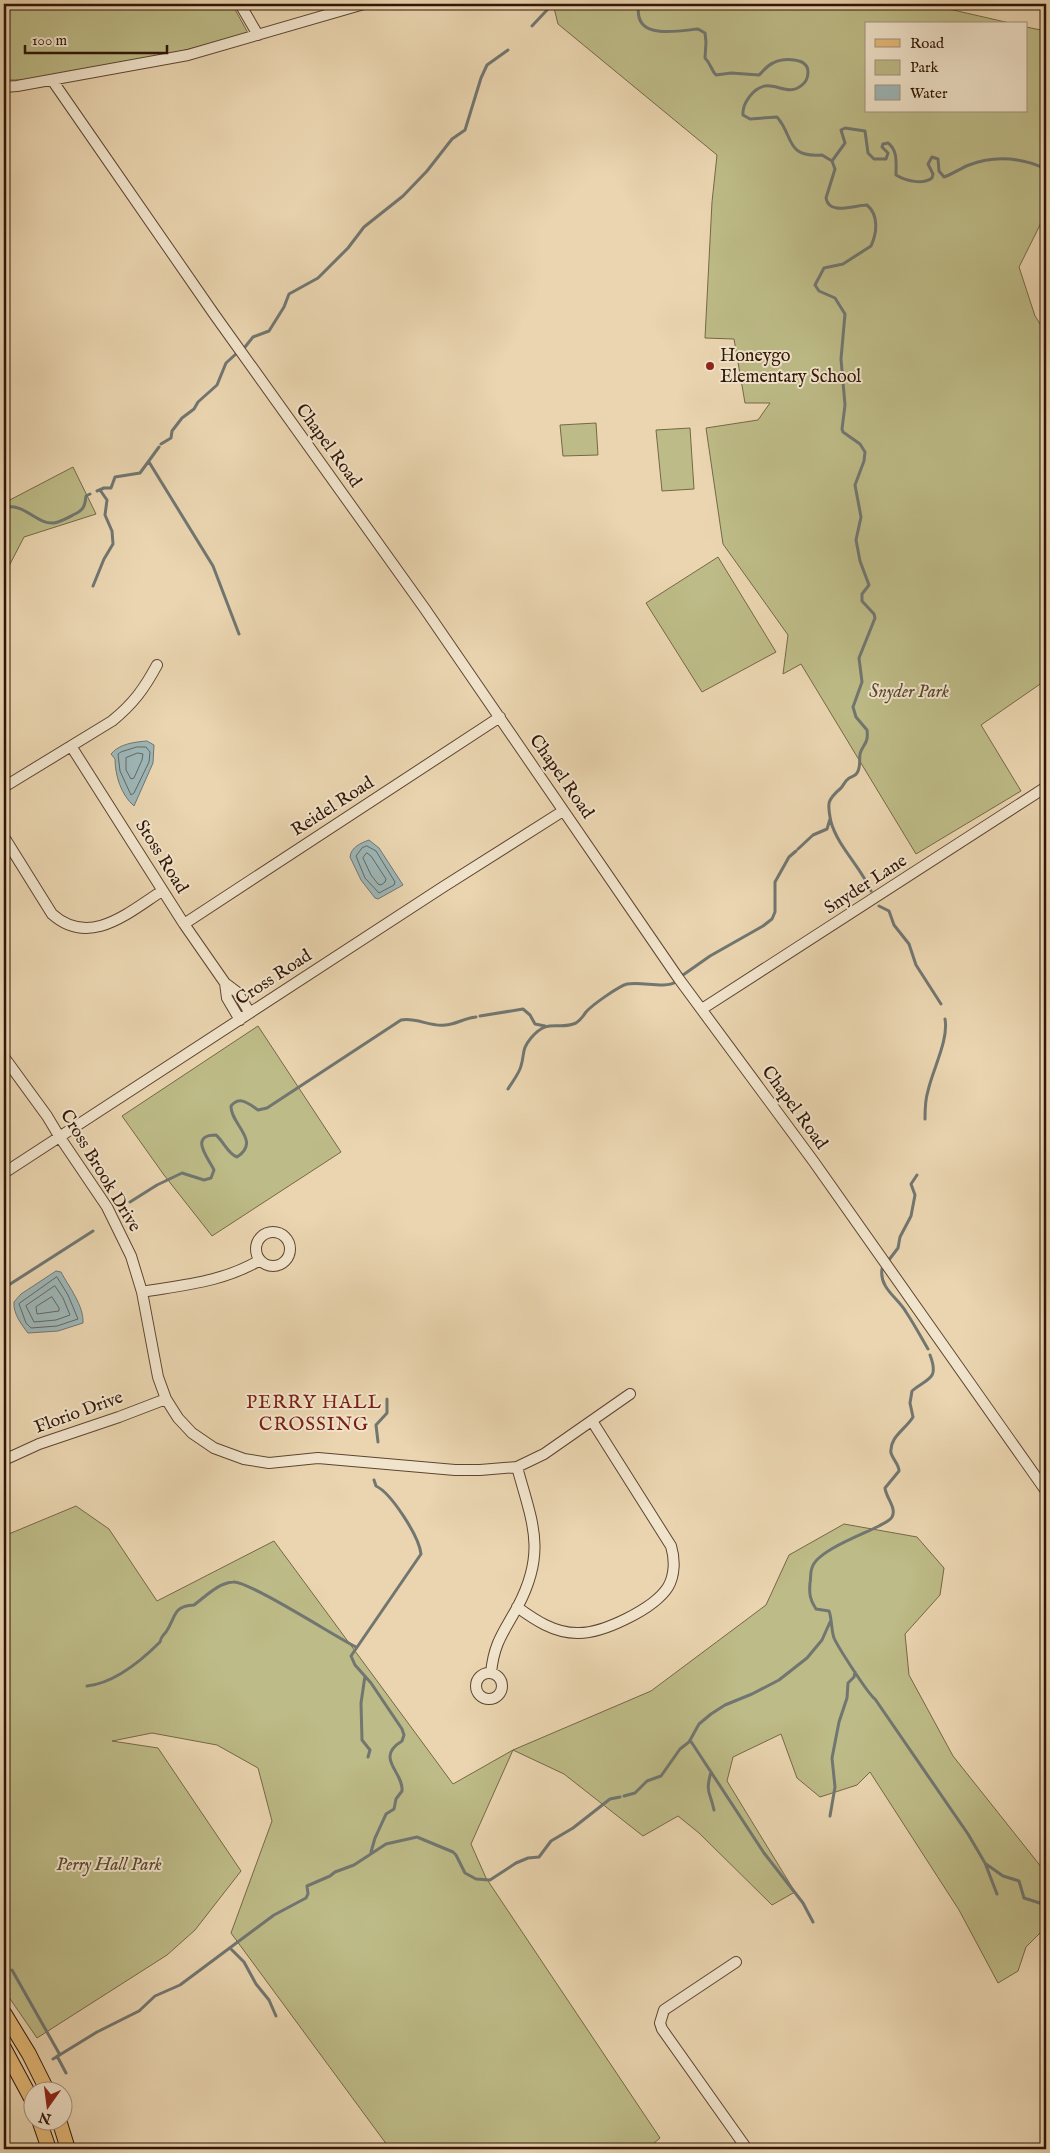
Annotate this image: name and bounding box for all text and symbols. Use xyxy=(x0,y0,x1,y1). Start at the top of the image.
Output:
scale bar xyxy=(25,22,168,54)
legend xyxy=(865,22,1028,112)
text: 100 m xyxy=(32,31,68,50)
text: Road xyxy=(910,34,945,53)
text: Park xyxy=(910,58,940,77)
text: Water xyxy=(910,84,948,103)
place label: Honeygo Elementary School xyxy=(720,345,861,389)
marker: Honeygo Elementary School xyxy=(704,360,716,372)
street label: Chapel Road xyxy=(290,400,366,493)
park label: Snyder Park xyxy=(869,681,949,704)
street label: Chapel Road xyxy=(524,730,599,824)
street label: Reidel Road xyxy=(287,772,379,842)
street label: Stoss Road xyxy=(129,816,193,898)
street label: Snyder Lane xyxy=(820,850,912,920)
street label: Cross Road xyxy=(232,945,317,1011)
street label: Chapel Road xyxy=(756,1062,832,1155)
street label: Cross Brook Drive xyxy=(54,1105,146,1237)
street label: Florio Drive xyxy=(31,1386,127,1440)
district label: PERRY HALL CROSSING xyxy=(246,1391,382,1437)
park label: Perry Hall Park xyxy=(56,1854,162,1877)
north arrow xyxy=(22,2080,72,2130)
text: N xyxy=(37,2107,54,2128)

